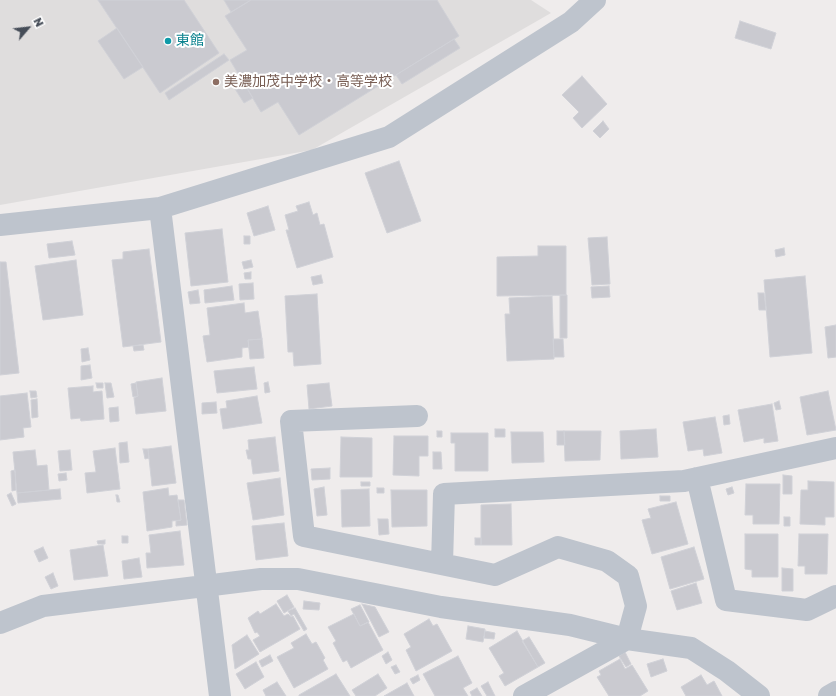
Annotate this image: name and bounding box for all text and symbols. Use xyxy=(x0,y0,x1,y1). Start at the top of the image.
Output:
north arrow xyxy=(8,8,48,48)
text: N xyxy=(31,15,47,29)
place label: 東館 xyxy=(176,33,204,49)
marker: 東館 xyxy=(163,36,173,46)
place label: 美濃加茂中学校・高等学校 xyxy=(224,74,392,90)
marker: 美濃加茂中学校・高等学校 xyxy=(211,77,221,87)

